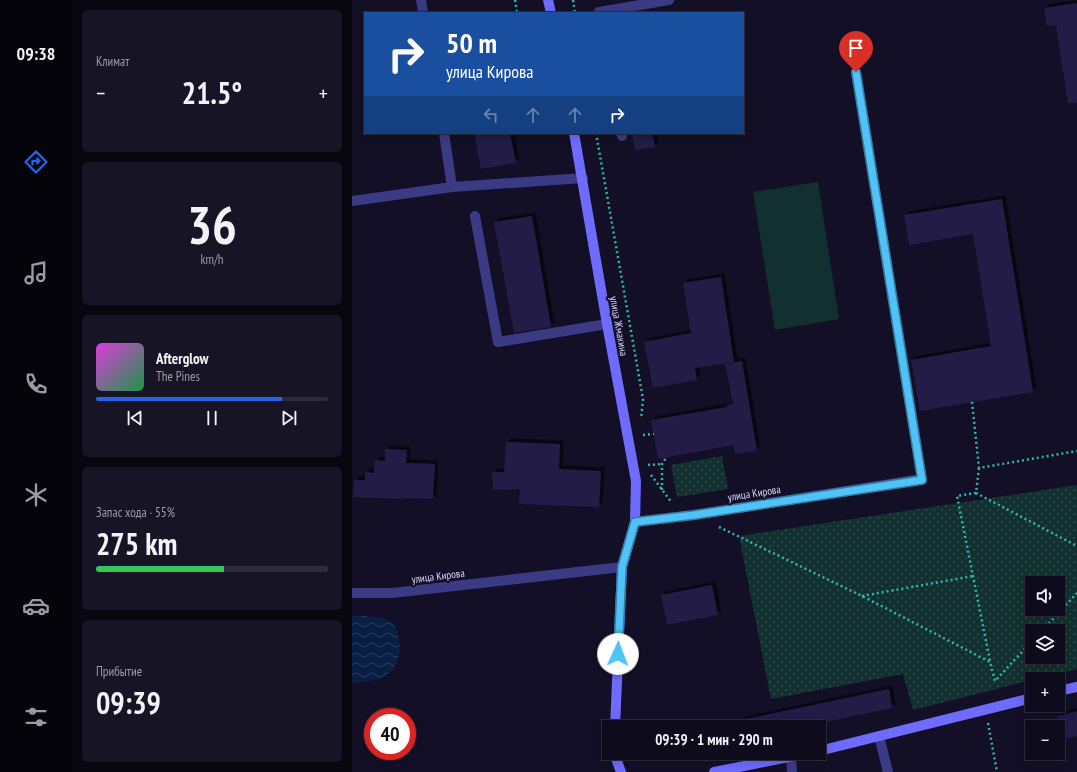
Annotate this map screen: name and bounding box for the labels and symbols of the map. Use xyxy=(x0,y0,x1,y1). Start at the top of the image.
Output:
pin xyxy=(839,31,873,72)
street label: улица Жмакина xyxy=(607,295,631,357)
street label: улица Кирова xyxy=(726,482,782,504)
street label: улица Кирова xyxy=(411,566,465,586)
position arrow xyxy=(597,633,639,675)
speed limit sign: 40 xyxy=(364,708,416,760)

